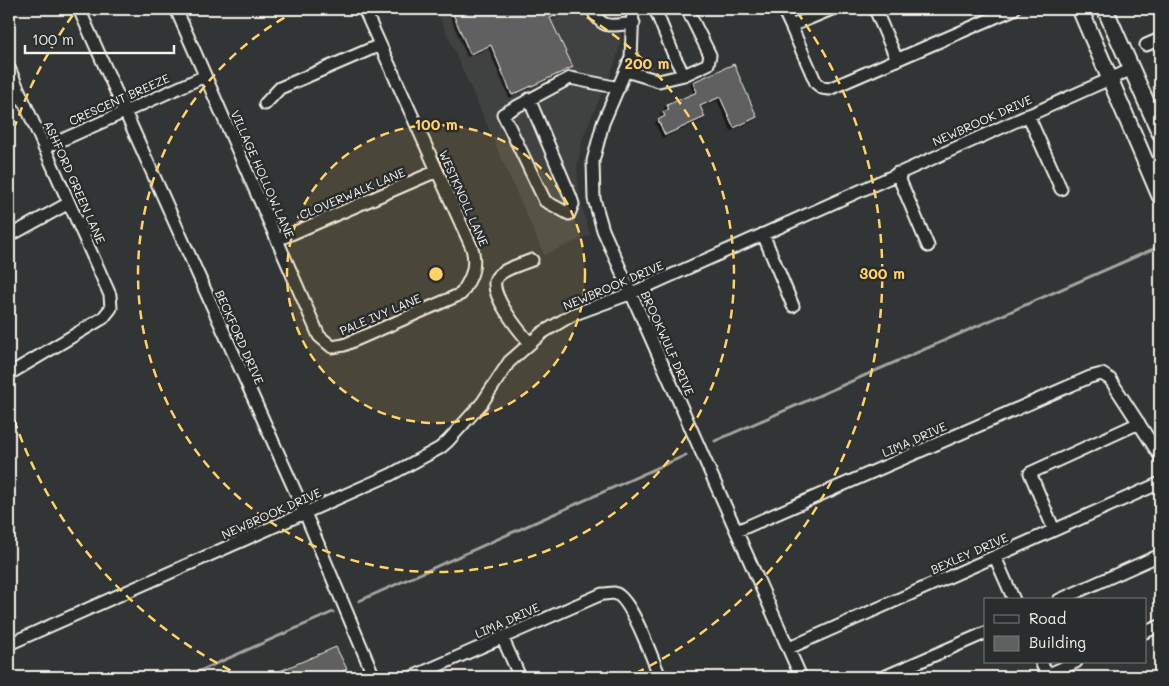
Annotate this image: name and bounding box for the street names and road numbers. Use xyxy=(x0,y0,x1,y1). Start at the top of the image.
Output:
street label: CRESCENT BREEZE xyxy=(66,70,172,128)
street label: NEWBROOK DRIVE xyxy=(930,91,1034,149)
street label: VILLAGE HOLLOW LANE xyxy=(228,108,299,241)
street label: ASHFORD GREEN LANE xyxy=(41,118,109,246)
street label: WESTKNOLL LANE xyxy=(436,148,492,249)
street label: CLOVERWALK LANE xyxy=(297,163,407,222)
street label: NEWBROOK DRIVE xyxy=(560,257,666,313)
street label: BECKFORD DRIVE xyxy=(212,287,268,387)
street label: BROOKWULF DRIVE xyxy=(638,288,698,398)
street label: PALE IVY LANE xyxy=(337,290,423,338)
street label: LIMA DRIVE xyxy=(879,418,949,460)
street label: NEWBROOK DRIVE xyxy=(219,484,323,542)
street label: BEXLEY DRIVE xyxy=(928,529,1010,577)
street label: LIMA DRIVE xyxy=(472,599,542,641)

